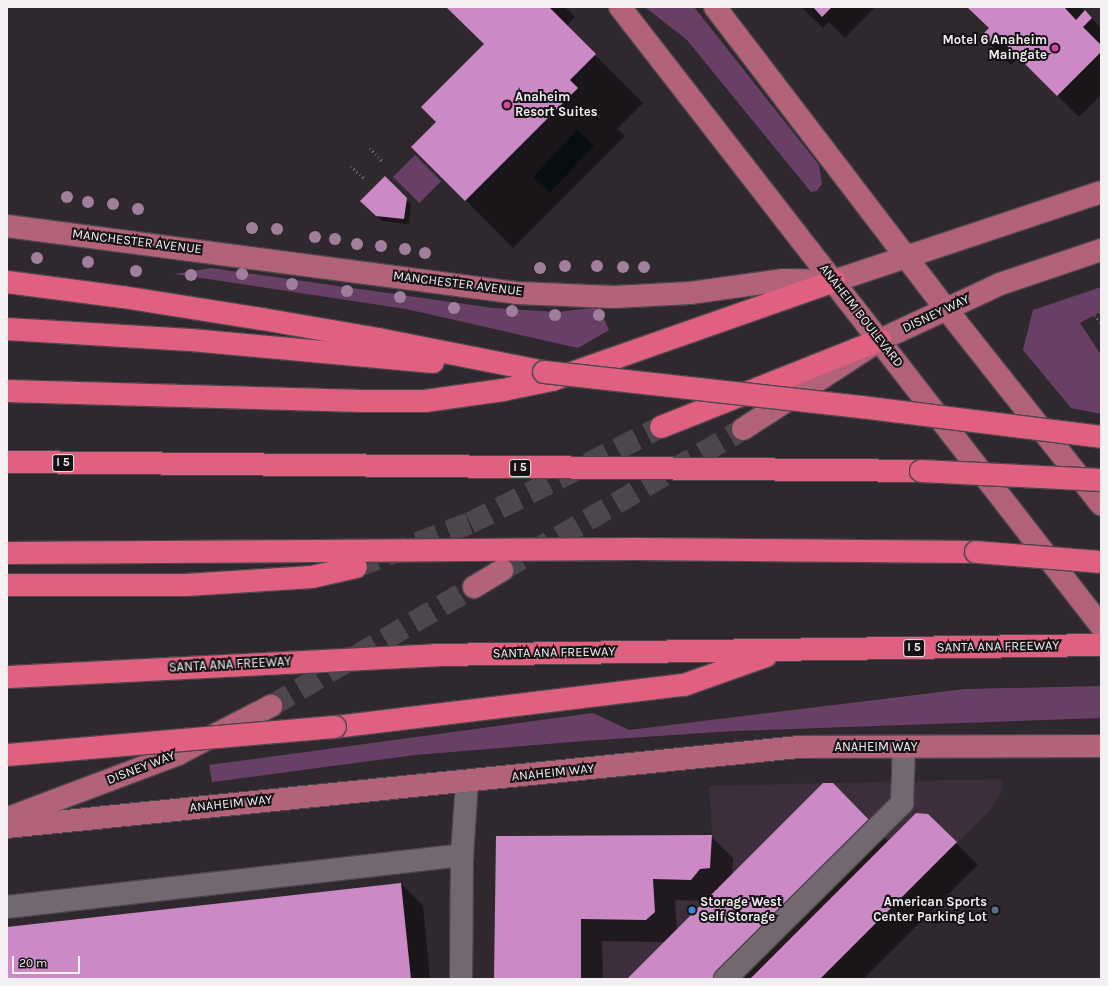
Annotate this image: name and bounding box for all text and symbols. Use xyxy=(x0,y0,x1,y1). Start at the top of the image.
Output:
place label: Motel 6 Anaheim Maingate xyxy=(942,33,1047,64)
marker: Motel 6 Anaheim Maingate xyxy=(1050,43,1060,53)
place label: Anaheim Resort Suites xyxy=(515,90,598,121)
marker: Anaheim Resort Suites xyxy=(502,100,512,110)
street label: MANCHESTER AVENUE xyxy=(71,226,203,258)
street label: ANAHEIM BOULEVARD xyxy=(816,261,906,371)
street label: MANCHESTER AVENUE xyxy=(392,268,524,300)
street label: DISNEY WAY xyxy=(900,292,972,336)
road number: I 5 xyxy=(52,453,74,473)
road number: I 5 xyxy=(509,458,531,478)
road number: I 5 xyxy=(903,638,925,658)
street label: SANTA ANA FREEWAY xyxy=(937,638,1059,656)
street label: SANTA ANA FREEWAY xyxy=(493,644,615,662)
street label: SANTA ANA FREEWAY xyxy=(168,654,292,676)
street label: ANAHEIM WAY xyxy=(834,739,918,755)
street label: DISNEY WAY xyxy=(105,748,177,788)
street label: ANAHEIM WAY xyxy=(511,761,595,785)
street label: ANAHEIM WAY xyxy=(189,792,273,816)
place label: Storage West Self Storage xyxy=(700,895,782,926)
place label: American Sports Center Parking Lot xyxy=(873,895,987,926)
marker: Storage West Self Storage xyxy=(687,905,697,915)
marker: American Sports Center Parking Lot xyxy=(990,905,1000,915)
scale bar xyxy=(14,948,82,974)
text: 20 m xyxy=(19,956,47,970)

